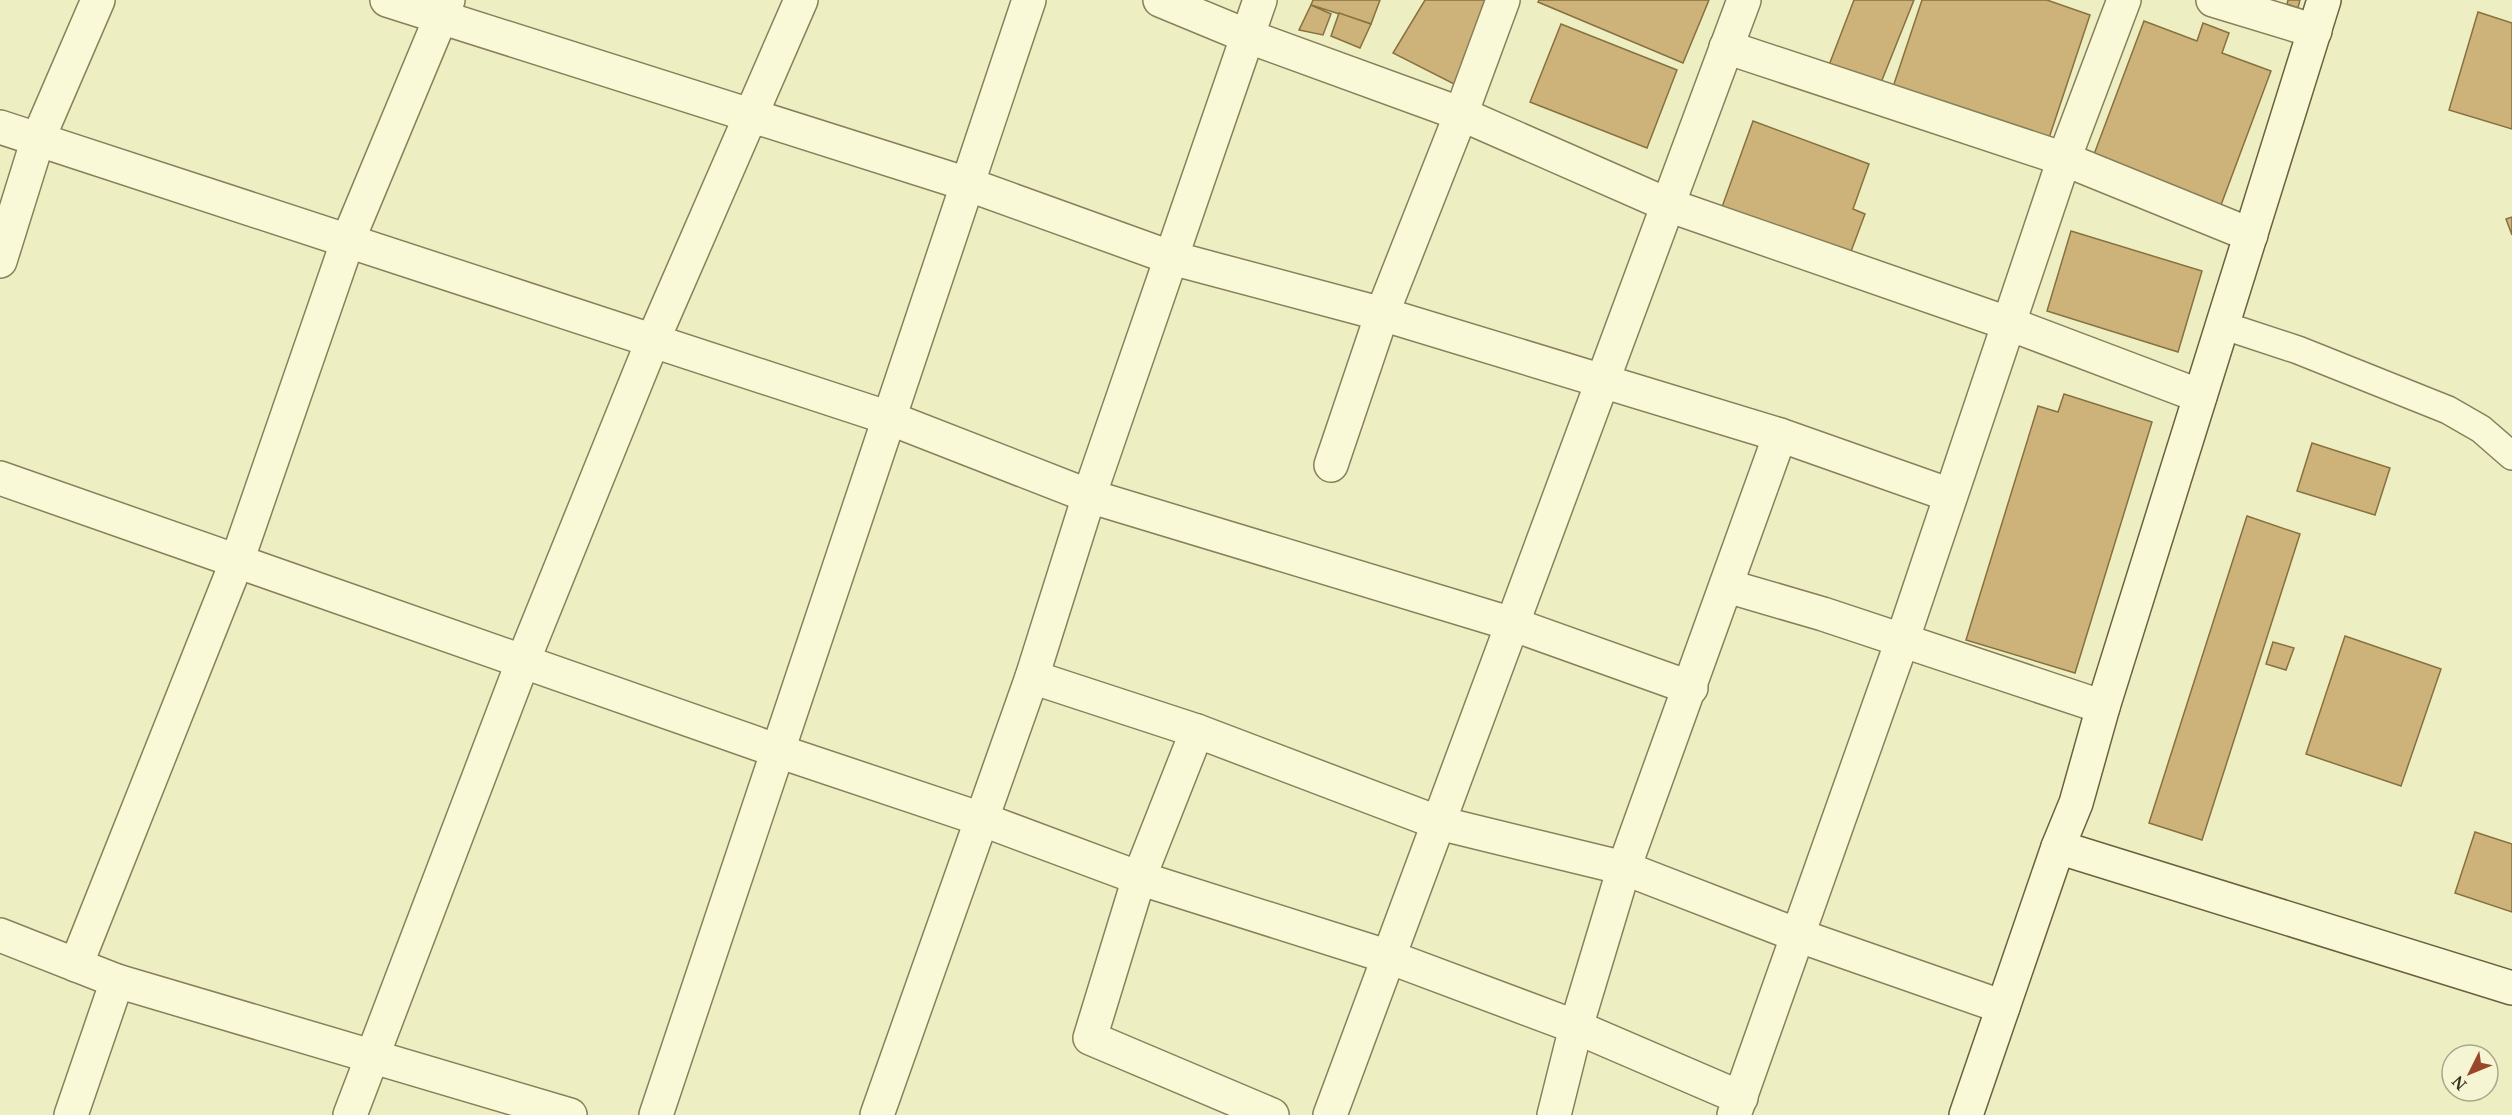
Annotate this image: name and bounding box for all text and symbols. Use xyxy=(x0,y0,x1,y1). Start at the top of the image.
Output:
north arrow xyxy=(2440,1043,2500,1103)
text: N xyxy=(2446,1071,2471,1095)

